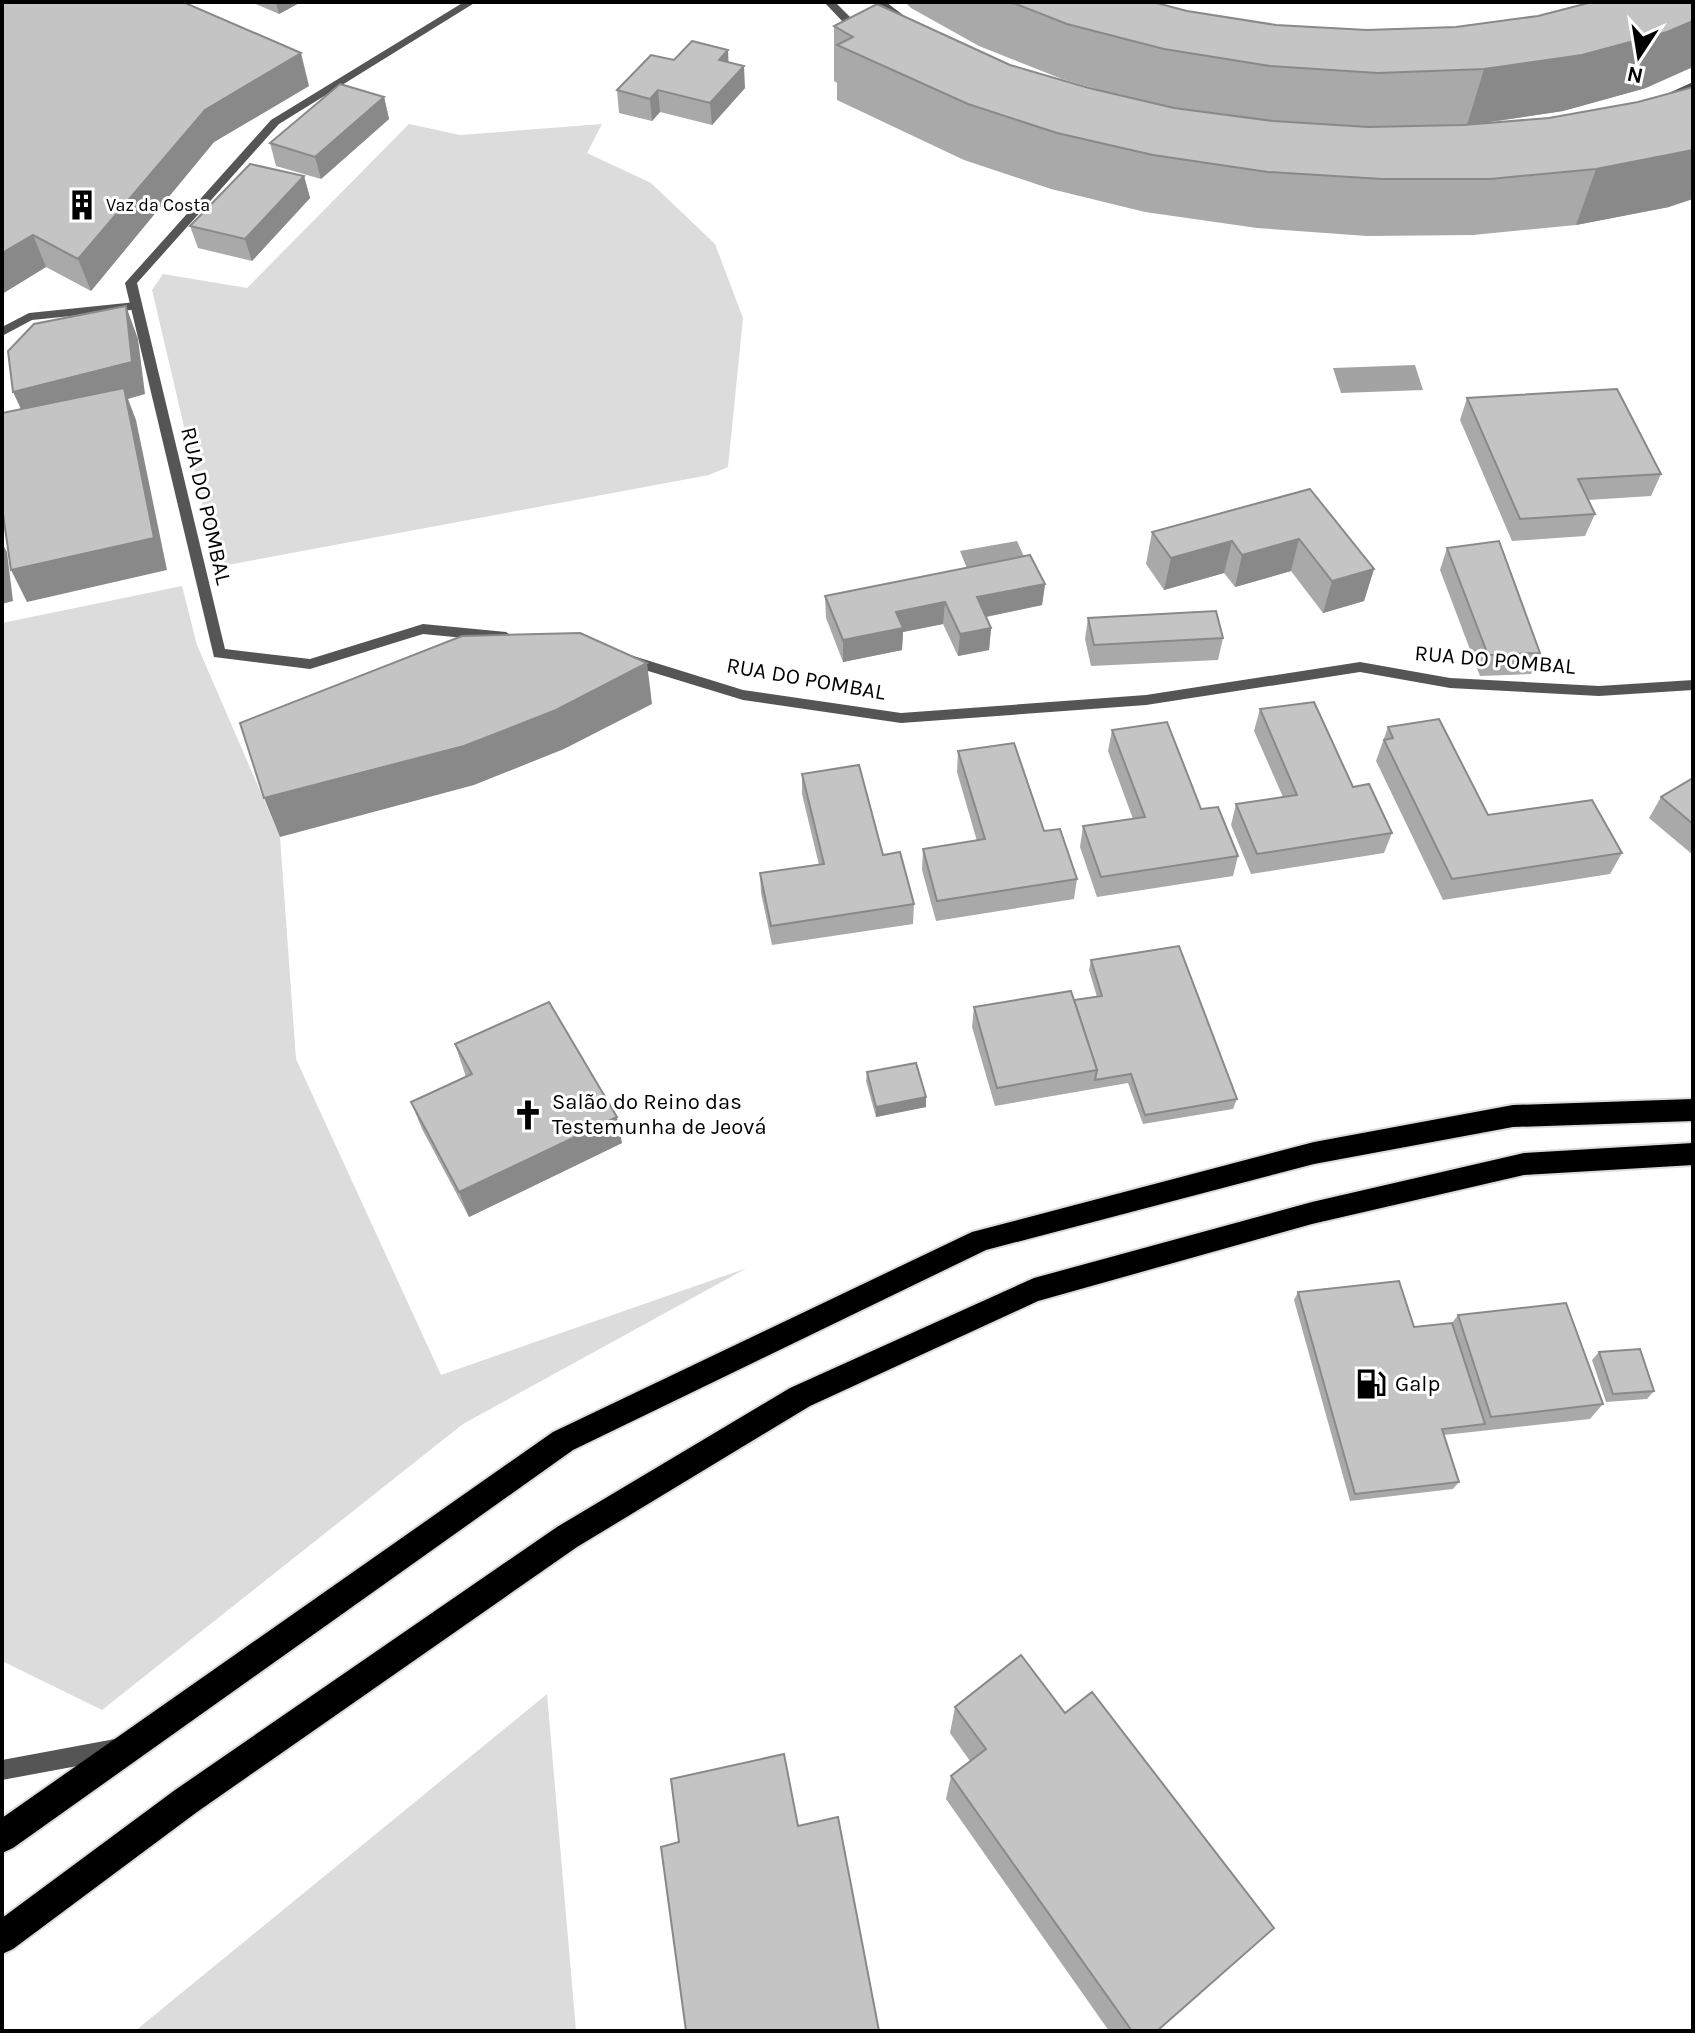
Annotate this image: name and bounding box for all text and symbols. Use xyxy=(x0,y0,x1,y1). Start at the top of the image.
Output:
north arrow xyxy=(1599,16,1679,96)
text: N xyxy=(1625,60,1645,89)
building icon: Vaz da Costa xyxy=(65,188,99,222)
place label: Vaz da Costa xyxy=(106,194,210,216)
street label: RUA DO POMBAL xyxy=(175,425,237,588)
street label: RUA DO POMBAL xyxy=(1414,640,1577,680)
street label: RUA DO POMBAL xyxy=(724,652,888,706)
place label: Salão do Reino das Testemunha de Jeová xyxy=(552,1089,767,1140)
church icon: Salão do Reino das Testemunha de Jeová xyxy=(511,1098,545,1132)
fuel station icon: Galp xyxy=(1354,1367,1388,1401)
place label: Galp xyxy=(1395,1371,1440,1397)

